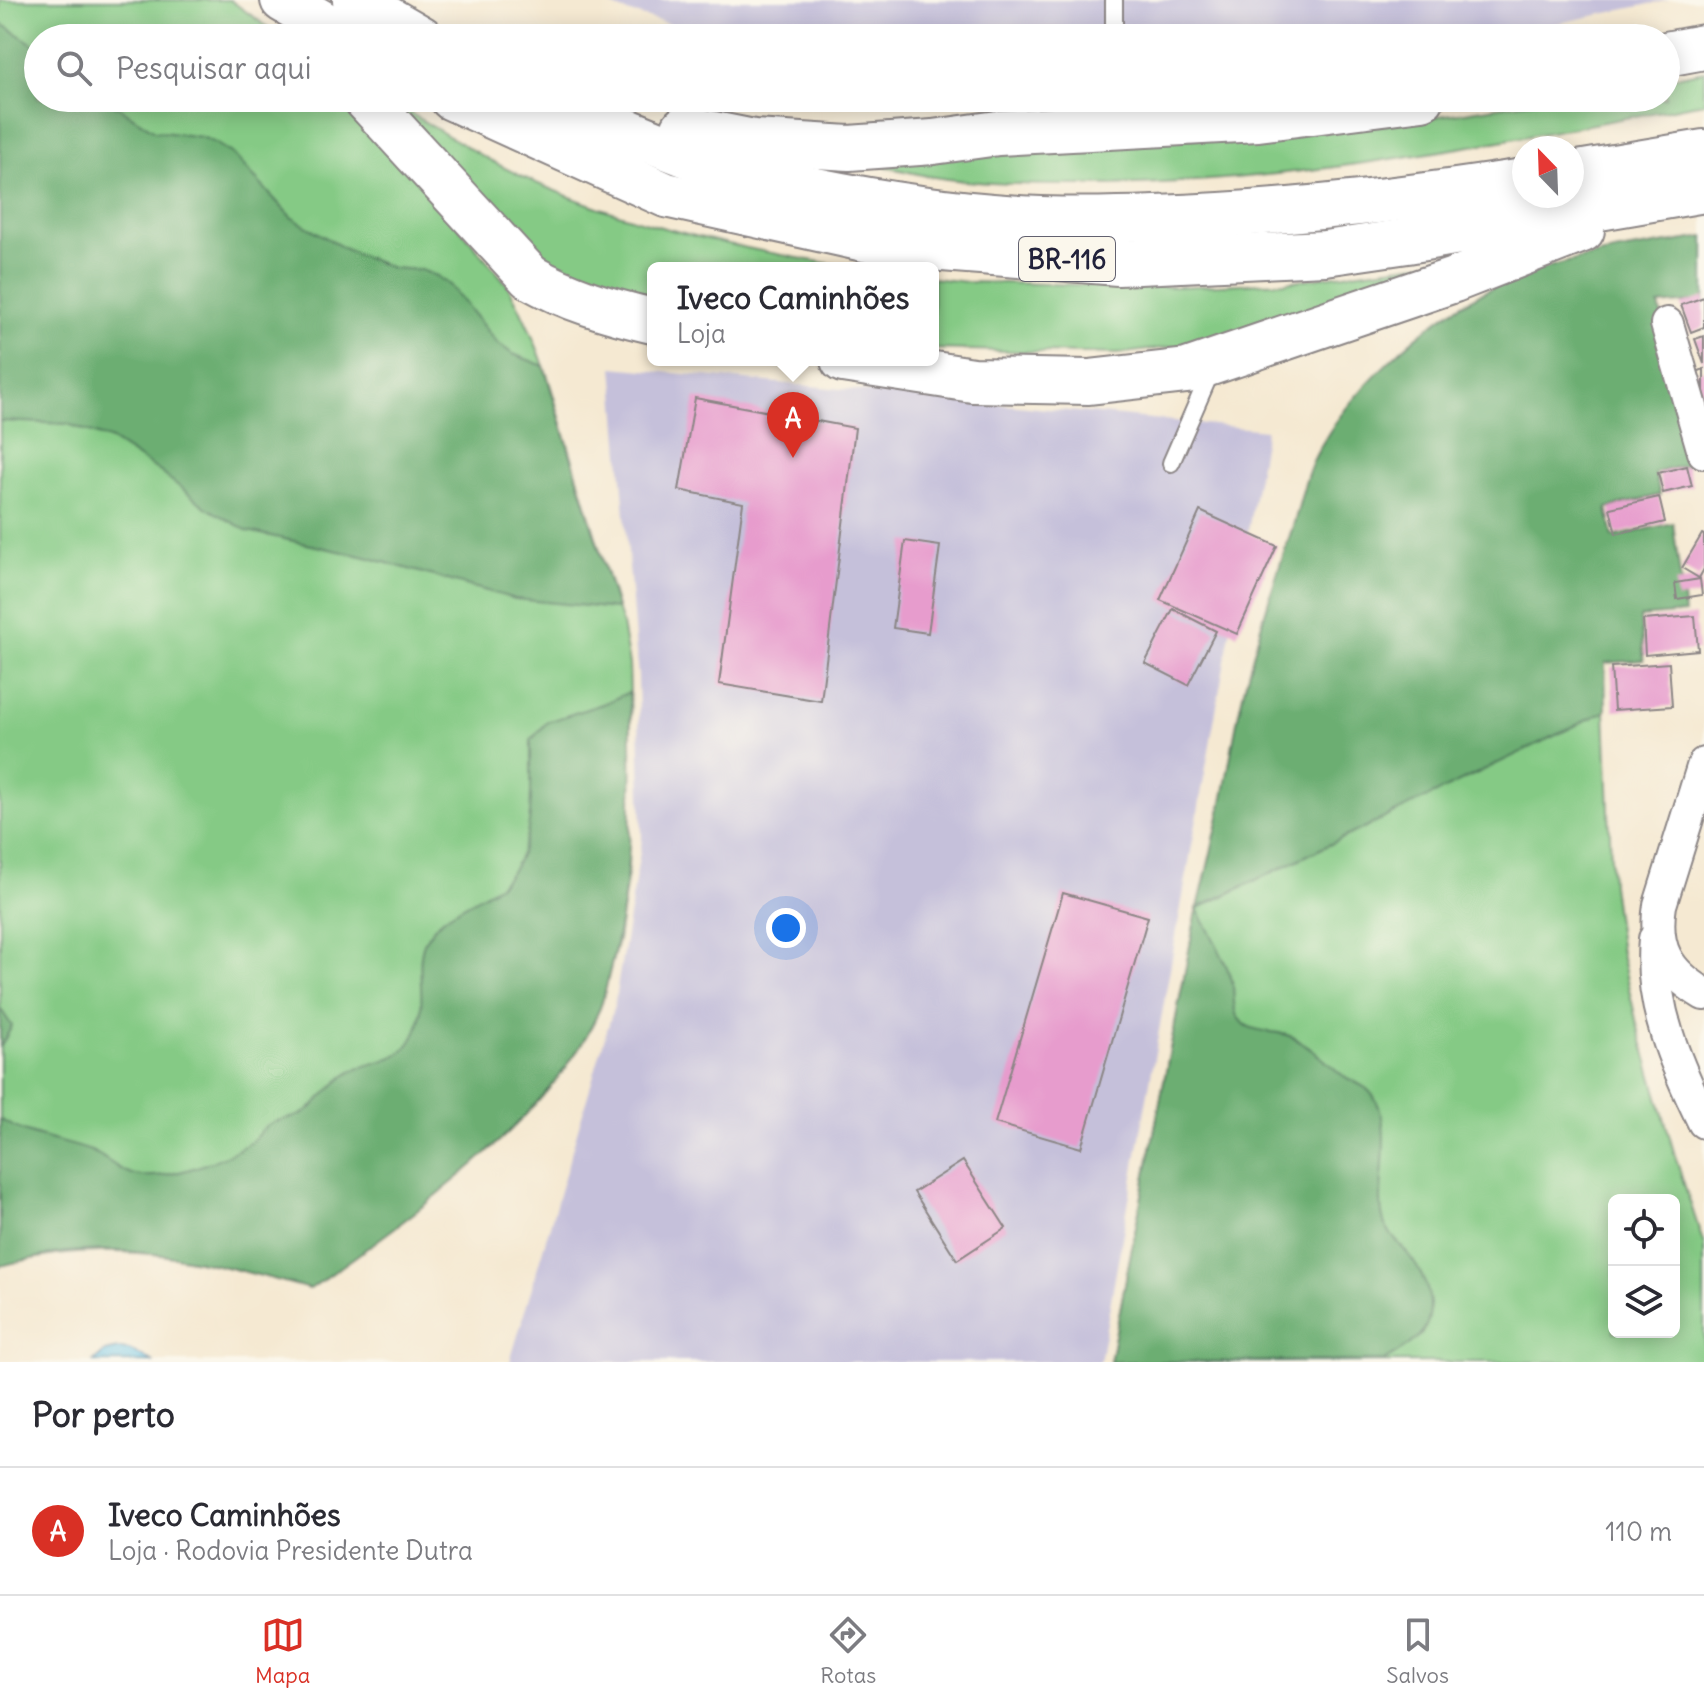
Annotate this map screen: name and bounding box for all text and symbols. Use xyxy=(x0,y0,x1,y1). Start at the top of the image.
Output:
search box xyxy=(24,24,1680,112)
icon: search xyxy=(52,46,96,90)
text: Pesquisar aqui xyxy=(116,49,312,87)
north arrow xyxy=(1512,136,1584,208)
road number: BR-116 xyxy=(1019,237,1115,281)
popup xyxy=(647,262,939,366)
text: Iveco Caminhões xyxy=(677,279,909,317)
text: Loja xyxy=(677,317,726,350)
pin: A xyxy=(767,392,819,458)
your location xyxy=(766,908,806,948)
map controls xyxy=(1608,1194,1680,1338)
button: locate xyxy=(1608,1194,1680,1266)
button: layers xyxy=(1608,1266,1680,1338)
text: Por perto xyxy=(32,1393,175,1436)
text: Iveco Caminhões xyxy=(108,1496,341,1534)
text: A xyxy=(50,1515,66,1548)
text: 110 m xyxy=(1605,1515,1672,1548)
text: Loja · Rodovia Presidente Dutra xyxy=(108,1534,473,1567)
tab: Mapa xyxy=(255,1613,310,1689)
tab: Rotas xyxy=(820,1613,876,1689)
tab: Salvos xyxy=(1386,1613,1449,1689)

